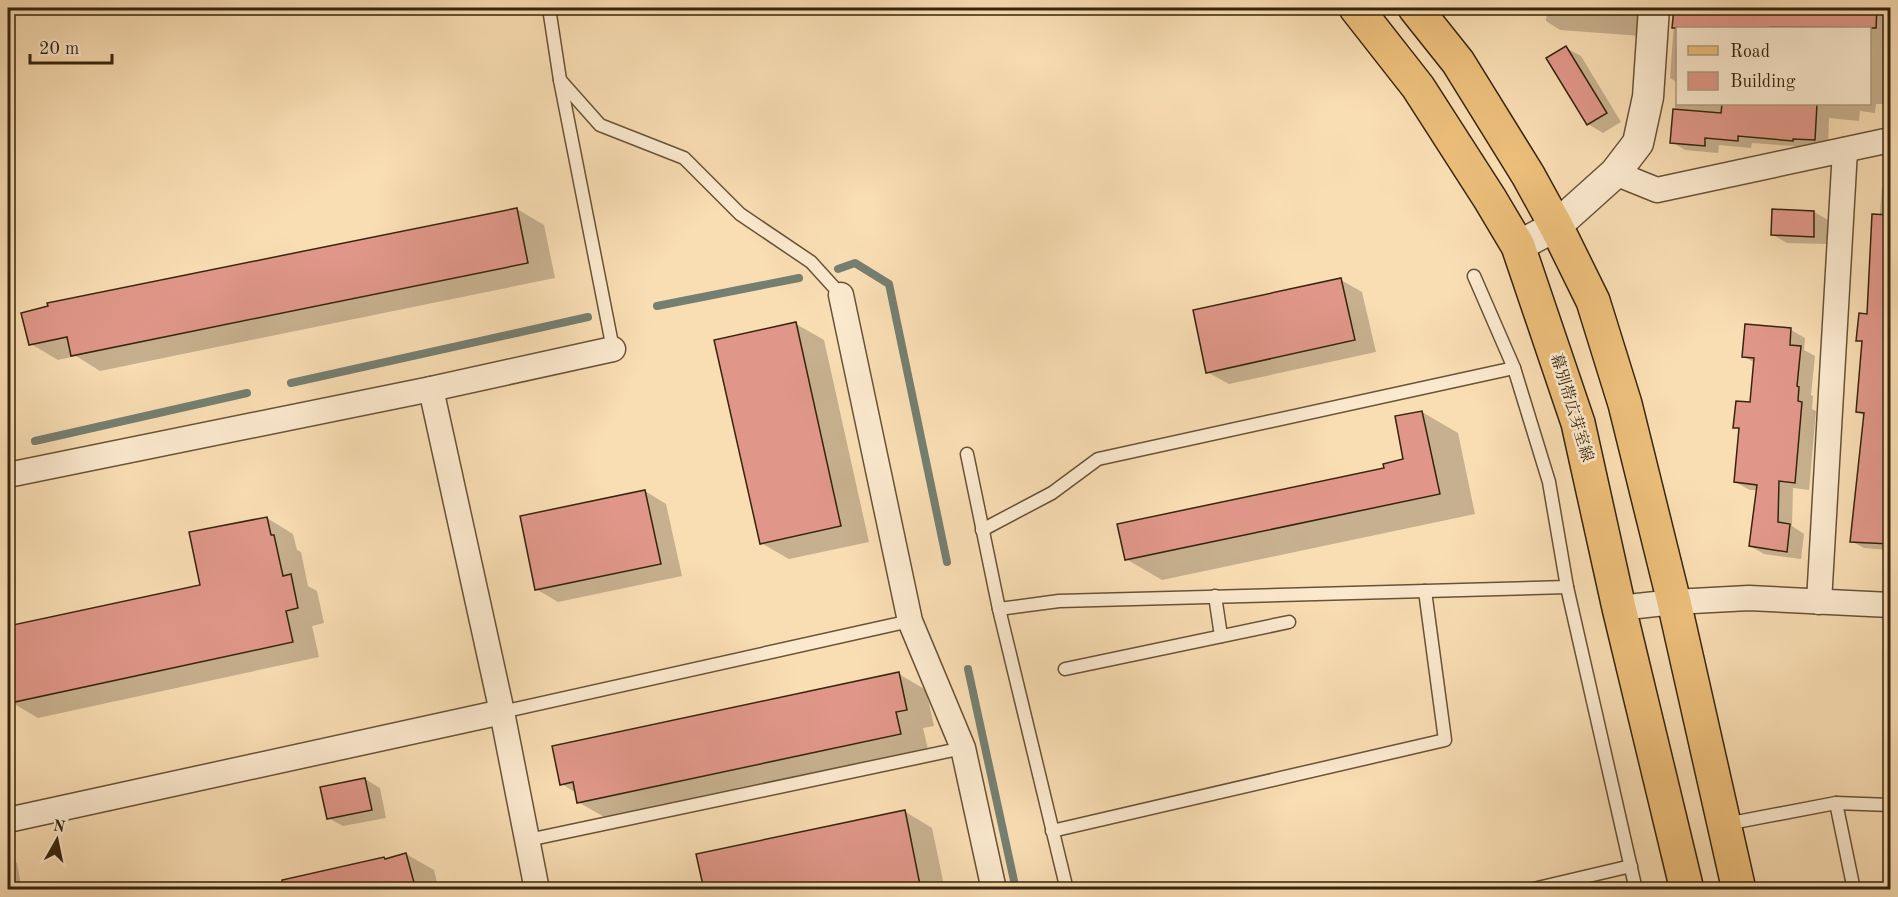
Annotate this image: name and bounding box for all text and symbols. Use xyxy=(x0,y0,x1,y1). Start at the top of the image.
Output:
scale bar xyxy=(30,27,112,65)
legend xyxy=(1676,27,1871,105)
text: 20 m xyxy=(39,40,79,58)
text: Road xyxy=(1730,43,1770,61)
text: Building xyxy=(1730,73,1796,91)
street label: 幕別帯広芽室線 xyxy=(1547,352,1597,464)
north arrow xyxy=(27,810,87,870)
text: N xyxy=(52,818,67,836)

